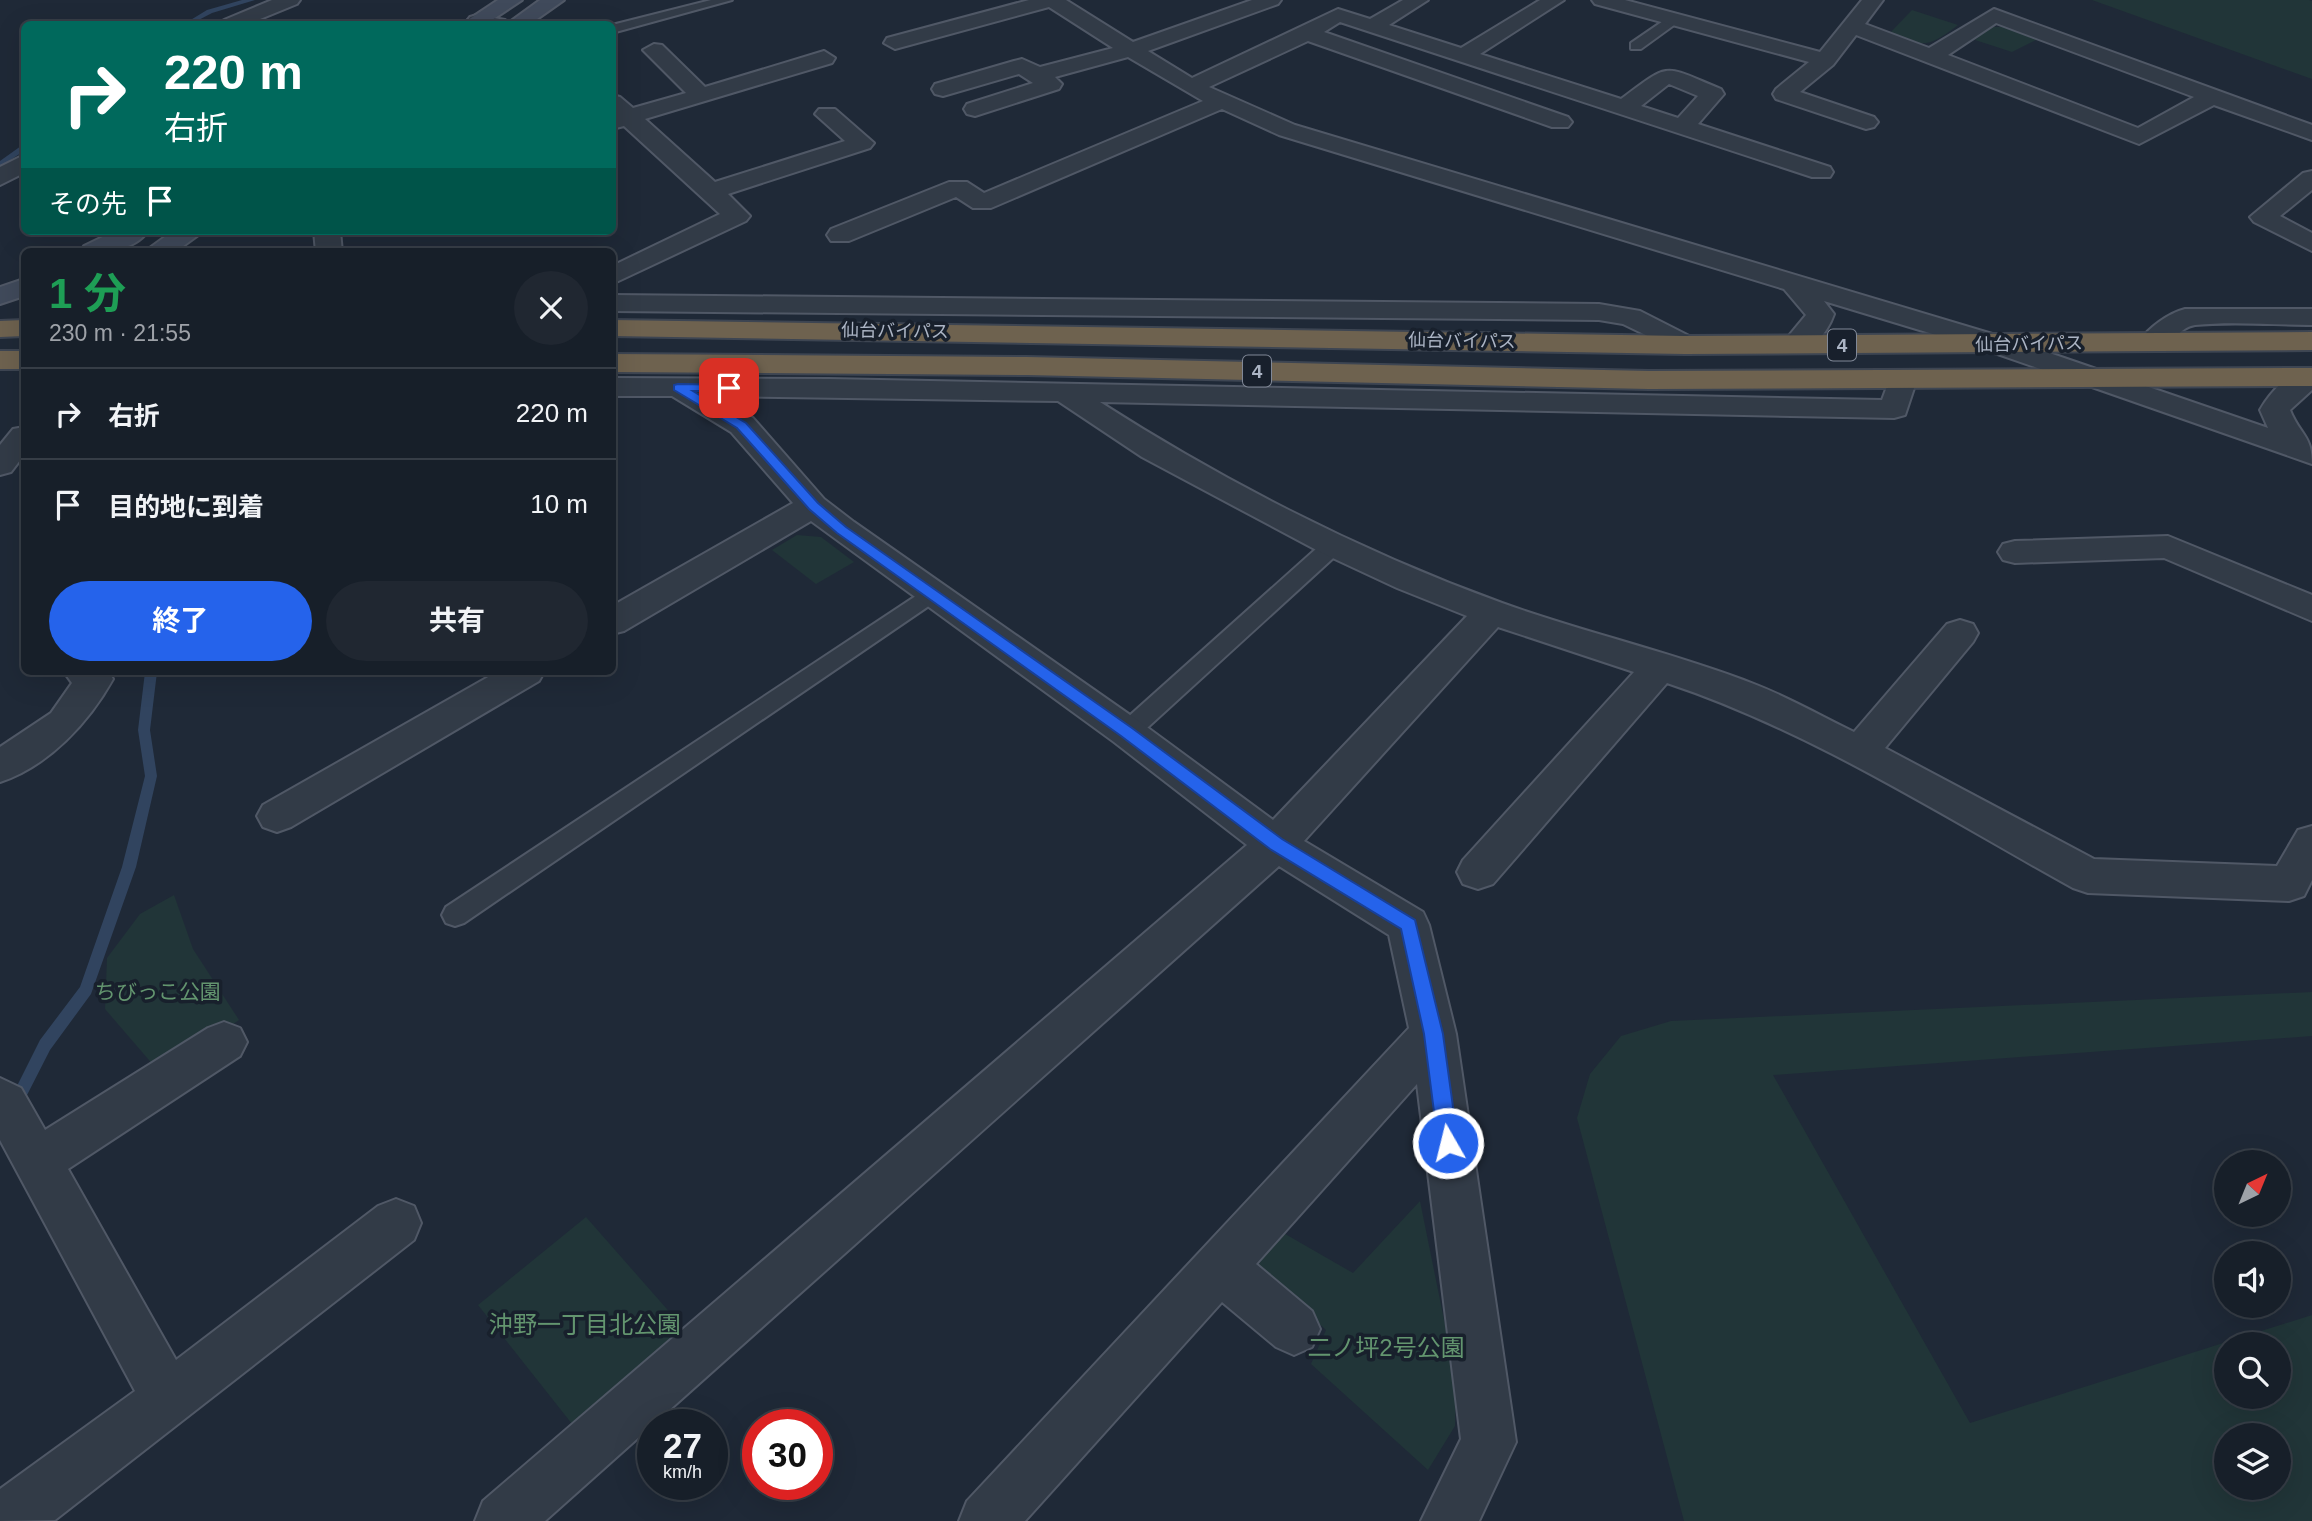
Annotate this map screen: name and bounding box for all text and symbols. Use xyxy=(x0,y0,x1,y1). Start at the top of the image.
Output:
text: 220 m xyxy=(164,45,303,99)
icon: right xyxy=(49,49,140,140)
text: 右折 xyxy=(164,110,228,146)
icon: arrive xyxy=(141,182,179,220)
text: その先 xyxy=(49,189,127,219)
text: 1 分 xyxy=(49,270,126,317)
button: close xyxy=(514,271,588,345)
text: 230 m · 21:55 xyxy=(49,320,191,346)
street label: 仙台バイパス xyxy=(841,320,949,342)
street label: 仙台バイパス xyxy=(1408,330,1516,352)
road number: 4 xyxy=(1828,330,1856,360)
street label: 仙台バイパス xyxy=(1975,333,2083,355)
road number: 4 xyxy=(1243,356,1271,386)
pin xyxy=(699,358,759,418)
icon: arrive xyxy=(710,369,748,407)
icon: right xyxy=(49,395,87,433)
text: 220 m xyxy=(516,398,588,428)
text: 右折 xyxy=(108,401,160,431)
icon: arrive xyxy=(49,486,87,524)
text: 10 m xyxy=(530,489,588,519)
text: 目的地に到着 xyxy=(108,492,264,522)
button: 終了 xyxy=(49,581,312,661)
button: 共有 xyxy=(326,581,588,661)
park label: ちびっこ公園 xyxy=(95,980,221,1003)
position arrow xyxy=(1411,1106,1485,1180)
north arrow xyxy=(2214,1150,2291,1227)
map controls xyxy=(2214,1150,2291,1500)
button: sound xyxy=(2214,1241,2291,1318)
park label: 沖野一丁目北公園 xyxy=(489,1311,681,1338)
button: search xyxy=(2214,1332,2291,1409)
park label: 二ノ坪2号公園 xyxy=(1307,1334,1465,1361)
speed limit sign: 30 xyxy=(742,1409,833,1500)
button: layers xyxy=(2214,1423,2291,1500)
text: 27 xyxy=(663,1426,702,1465)
text: km/h xyxy=(663,1462,702,1482)

